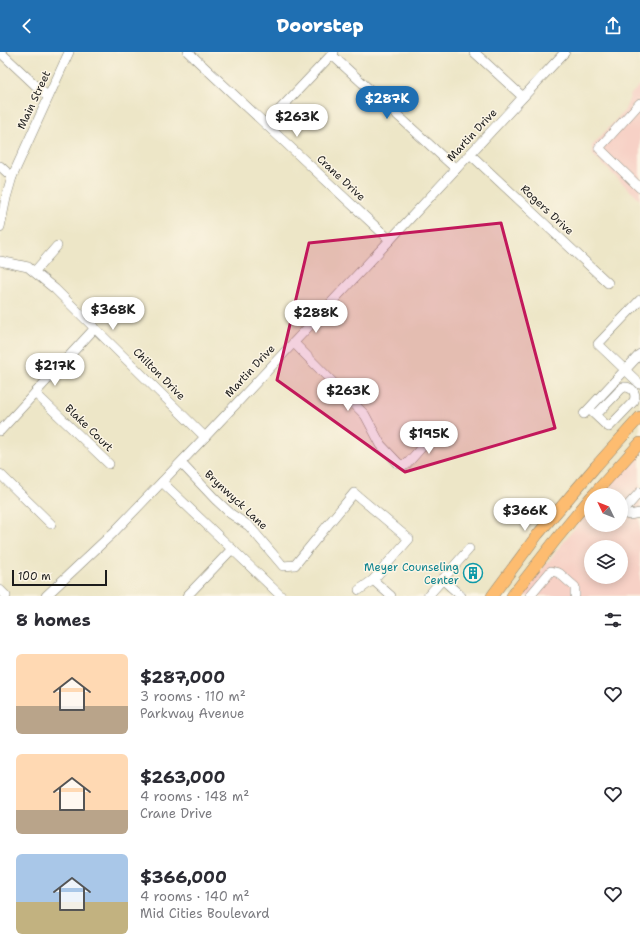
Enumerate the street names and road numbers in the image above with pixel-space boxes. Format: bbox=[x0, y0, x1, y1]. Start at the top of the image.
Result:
street label: Main Street bbox=[14, 68, 54, 132]
street label: Martin Drive bbox=[444, 105, 500, 165]
street label: Crane Drive bbox=[313, 152, 369, 204]
street label: Rogers Drive bbox=[517, 181, 577, 239]
street label: Martin Drive bbox=[222, 341, 278, 401]
street label: Chilton Drive bbox=[130, 345, 188, 403]
street label: Blake Court bbox=[62, 401, 117, 455]
street label: Brynwyck Lane bbox=[201, 467, 271, 533]

